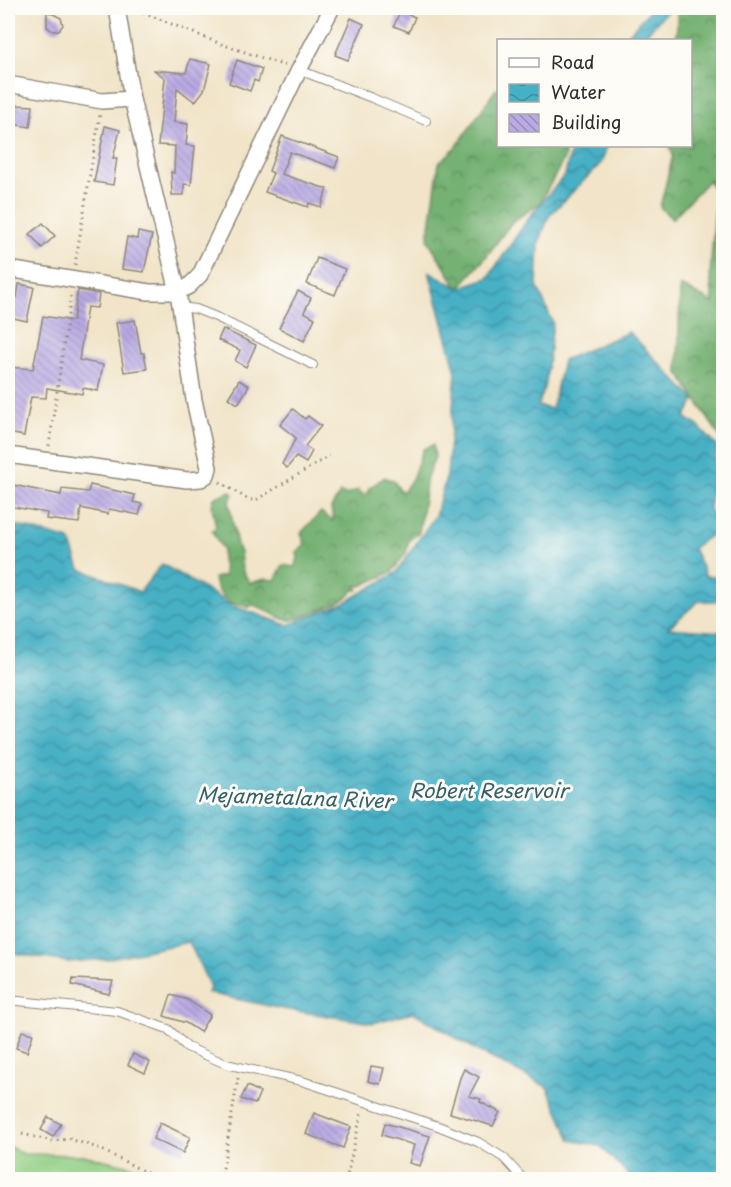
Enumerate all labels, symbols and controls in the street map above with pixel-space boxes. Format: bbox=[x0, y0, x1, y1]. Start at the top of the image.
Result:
legend bbox=[497, 39, 692, 147]
text: Road bbox=[551, 48, 595, 75]
text: Water bbox=[551, 78, 606, 105]
text: Building bbox=[551, 108, 621, 135]
water label: Robert Reservoir bbox=[410, 775, 571, 805]
water label: Mejametalana River bbox=[197, 779, 396, 815]

